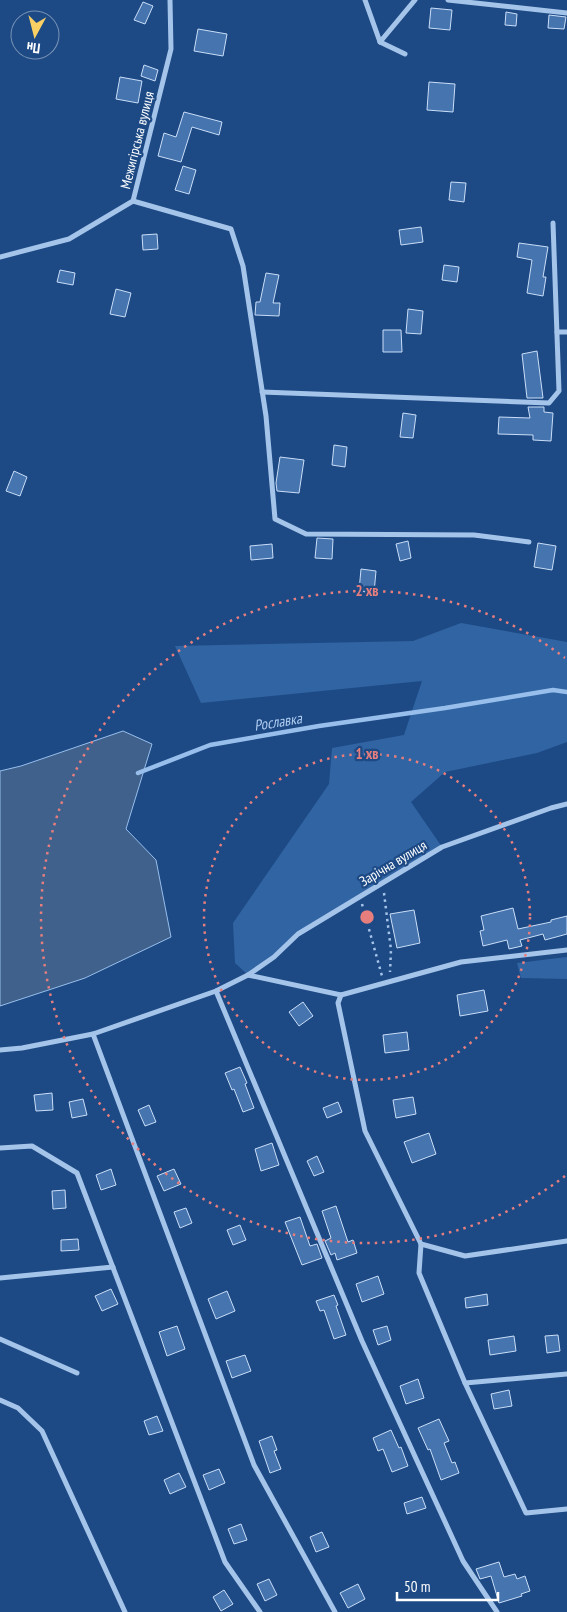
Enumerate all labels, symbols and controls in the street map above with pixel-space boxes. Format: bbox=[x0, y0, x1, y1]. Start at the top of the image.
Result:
north arrow bbox=[10, 10, 60, 60]
text: Пн bbox=[26, 38, 41, 58]
street label: Межигірська вулиця bbox=[116, 89, 158, 191]
text: 2 хв bbox=[355, 581, 379, 600]
water label: Рославка bbox=[253, 708, 304, 735]
text: 1 хв bbox=[355, 744, 379, 763]
street label: Зарічна вулиця bbox=[356, 836, 430, 890]
centre of rings bbox=[358, 908, 376, 926]
scale bar bbox=[397, 1570, 498, 1602]
text: 50 m bbox=[404, 1577, 430, 1596]

